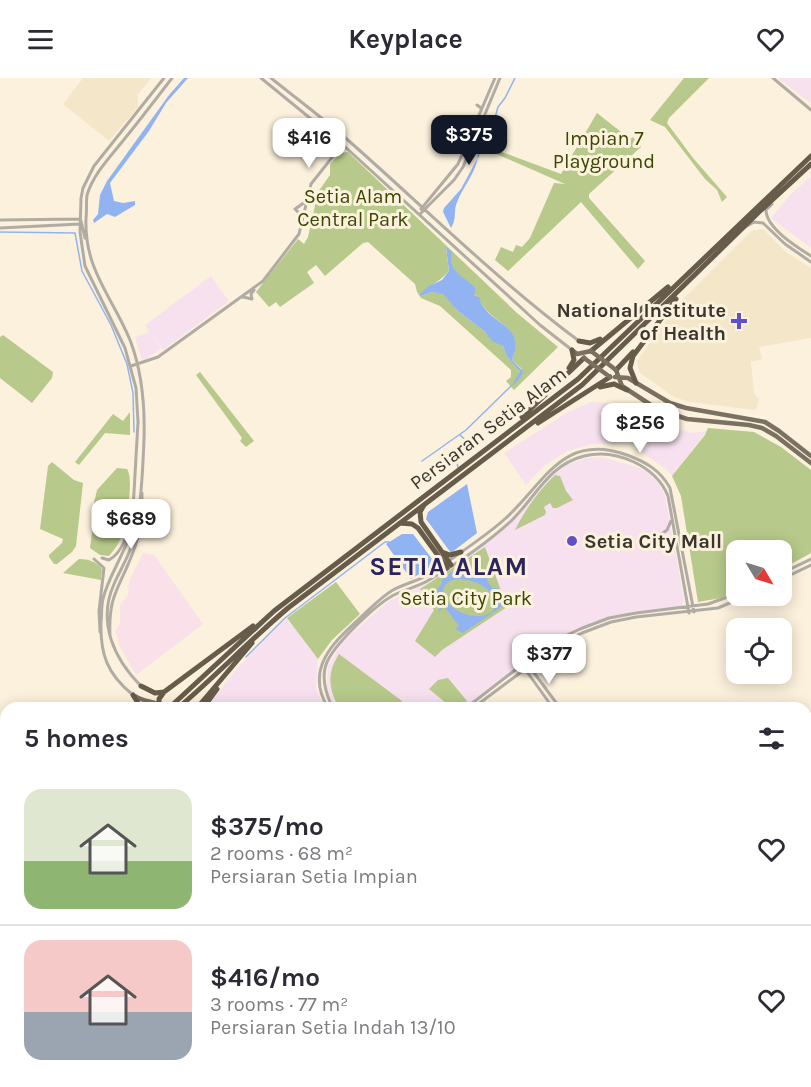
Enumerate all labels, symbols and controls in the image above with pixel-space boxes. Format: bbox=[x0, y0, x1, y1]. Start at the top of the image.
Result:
icon: menu bbox=[24, 23, 57, 56]
text: Keyplace bbox=[348, 23, 463, 55]
icon: heart bbox=[754, 23, 787, 56]
pin: $375 bbox=[433, 115, 505, 166]
pin: $416 bbox=[273, 118, 345, 169]
text: $375 bbox=[445, 123, 493, 146]
text: $416 bbox=[287, 126, 331, 149]
park label: Impian 7 Playground bbox=[553, 127, 655, 173]
park label: Setia Alam Central Park bbox=[297, 185, 409, 231]
place label: National Institute of Health bbox=[556, 299, 726, 345]
marker: National Institute of Health bbox=[730, 312, 748, 330]
street label: Persiaran Setia Alam bbox=[406, 362, 571, 495]
pin: $256 bbox=[604, 403, 676, 454]
text: $256 bbox=[615, 411, 665, 434]
pin: $689 bbox=[95, 499, 167, 550]
text: $689 bbox=[105, 507, 157, 530]
place label: Setia City Mall bbox=[584, 530, 722, 553]
marker: Setia City Mall bbox=[565, 534, 579, 548]
north arrow bbox=[726, 540, 792, 606]
map controls bbox=[726, 540, 792, 684]
district label: SETIA ALAM bbox=[369, 551, 529, 582]
park label: Setia City Park bbox=[400, 587, 532, 610]
button: locate bbox=[726, 618, 792, 684]
pin: $377 bbox=[513, 634, 585, 685]
text: $377 bbox=[526, 642, 572, 665]
icon: filters bbox=[755, 722, 788, 755]
text: 5 homes bbox=[24, 723, 129, 754]
text: $375/mo bbox=[210, 811, 324, 842]
icon: home bbox=[72, 813, 144, 885]
icon: heart bbox=[755, 833, 788, 866]
text: 2 rooms · 68 m² bbox=[210, 842, 353, 865]
text: Persiaran Setia Impian bbox=[210, 865, 418, 888]
text: $416/mo bbox=[210, 962, 320, 993]
icon: home bbox=[72, 964, 144, 1036]
icon: heart bbox=[755, 984, 788, 1017]
text: 3 rooms · 77 m² bbox=[210, 993, 348, 1016]
text: Persiaran Setia Indah 13/10 bbox=[210, 1016, 456, 1039]

